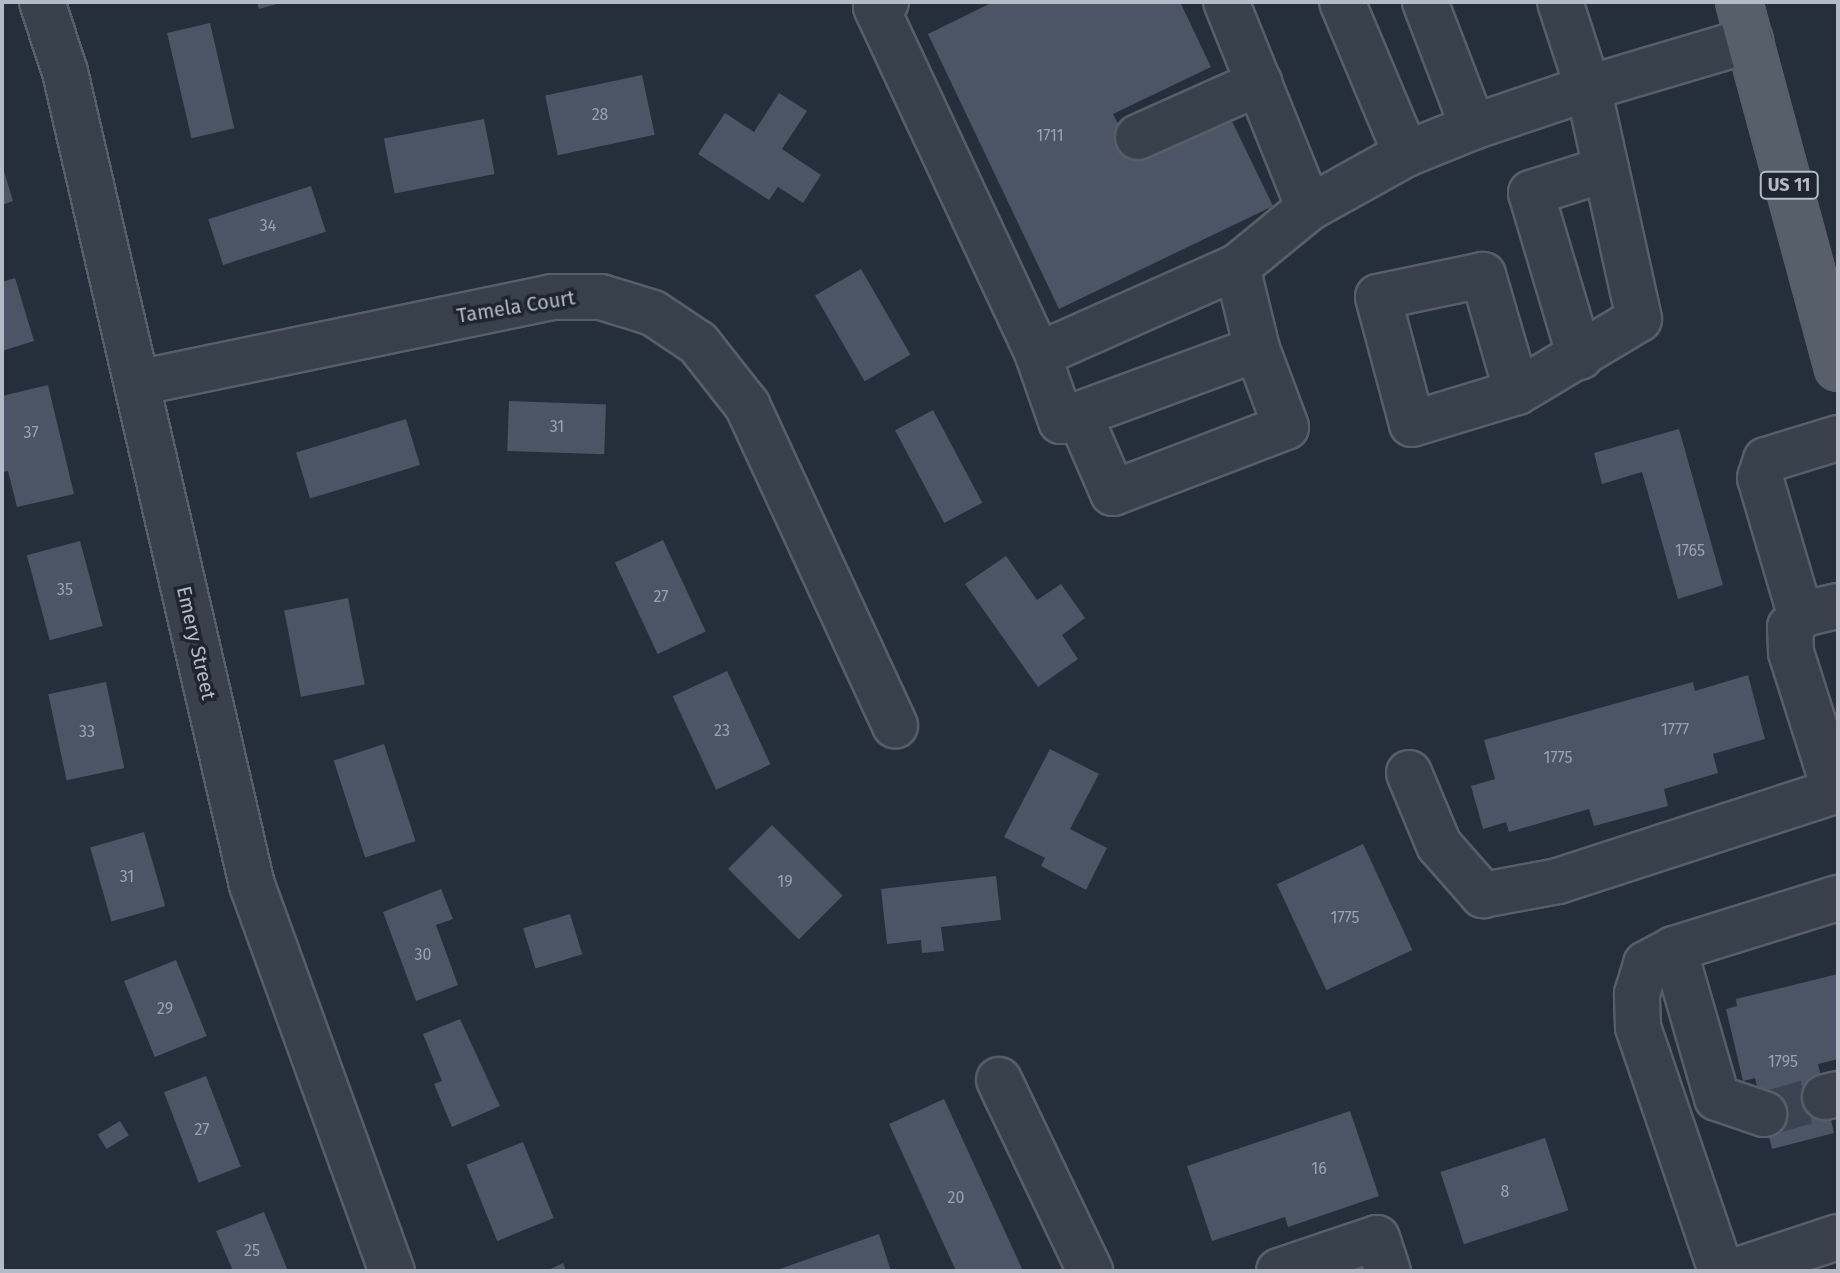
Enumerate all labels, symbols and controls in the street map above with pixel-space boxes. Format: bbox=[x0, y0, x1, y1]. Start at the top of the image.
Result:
house number: 28 bbox=[592, 105, 608, 125]
house number: 1711 bbox=[1036, 126, 1064, 146]
road number: US 11 bbox=[1759, 171, 1819, 199]
house number: 34 bbox=[260, 216, 276, 236]
street label: Tamela Court bbox=[455, 286, 577, 328]
house number: 31 bbox=[550, 417, 564, 437]
house number: 37 bbox=[23, 423, 39, 443]
house number: 1765 bbox=[1675, 541, 1705, 561]
house number: 35 bbox=[57, 580, 73, 600]
street label: Emery Street bbox=[171, 584, 221, 702]
house number: 27 bbox=[654, 587, 668, 607]
house number: 1777 bbox=[1661, 720, 1689, 740]
house number: 23 bbox=[714, 721, 730, 741]
house number: 33 bbox=[79, 722, 95, 742]
house number: 1775 bbox=[1544, 748, 1572, 768]
house number: 31 bbox=[120, 867, 134, 887]
house number: 19 bbox=[777, 872, 793, 892]
house number: 1775 bbox=[1331, 908, 1359, 928]
house number: 30 bbox=[415, 945, 431, 965]
house number: 29 bbox=[157, 999, 173, 1019]
house number: 1795 bbox=[1768, 1052, 1798, 1072]
house number: 27 bbox=[195, 1120, 209, 1140]
house number: 16 bbox=[1311, 1159, 1327, 1179]
house number: 8 bbox=[1501, 1182, 1509, 1202]
house number: 20 bbox=[948, 1188, 964, 1208]
house number: 25 bbox=[244, 1241, 260, 1261]

